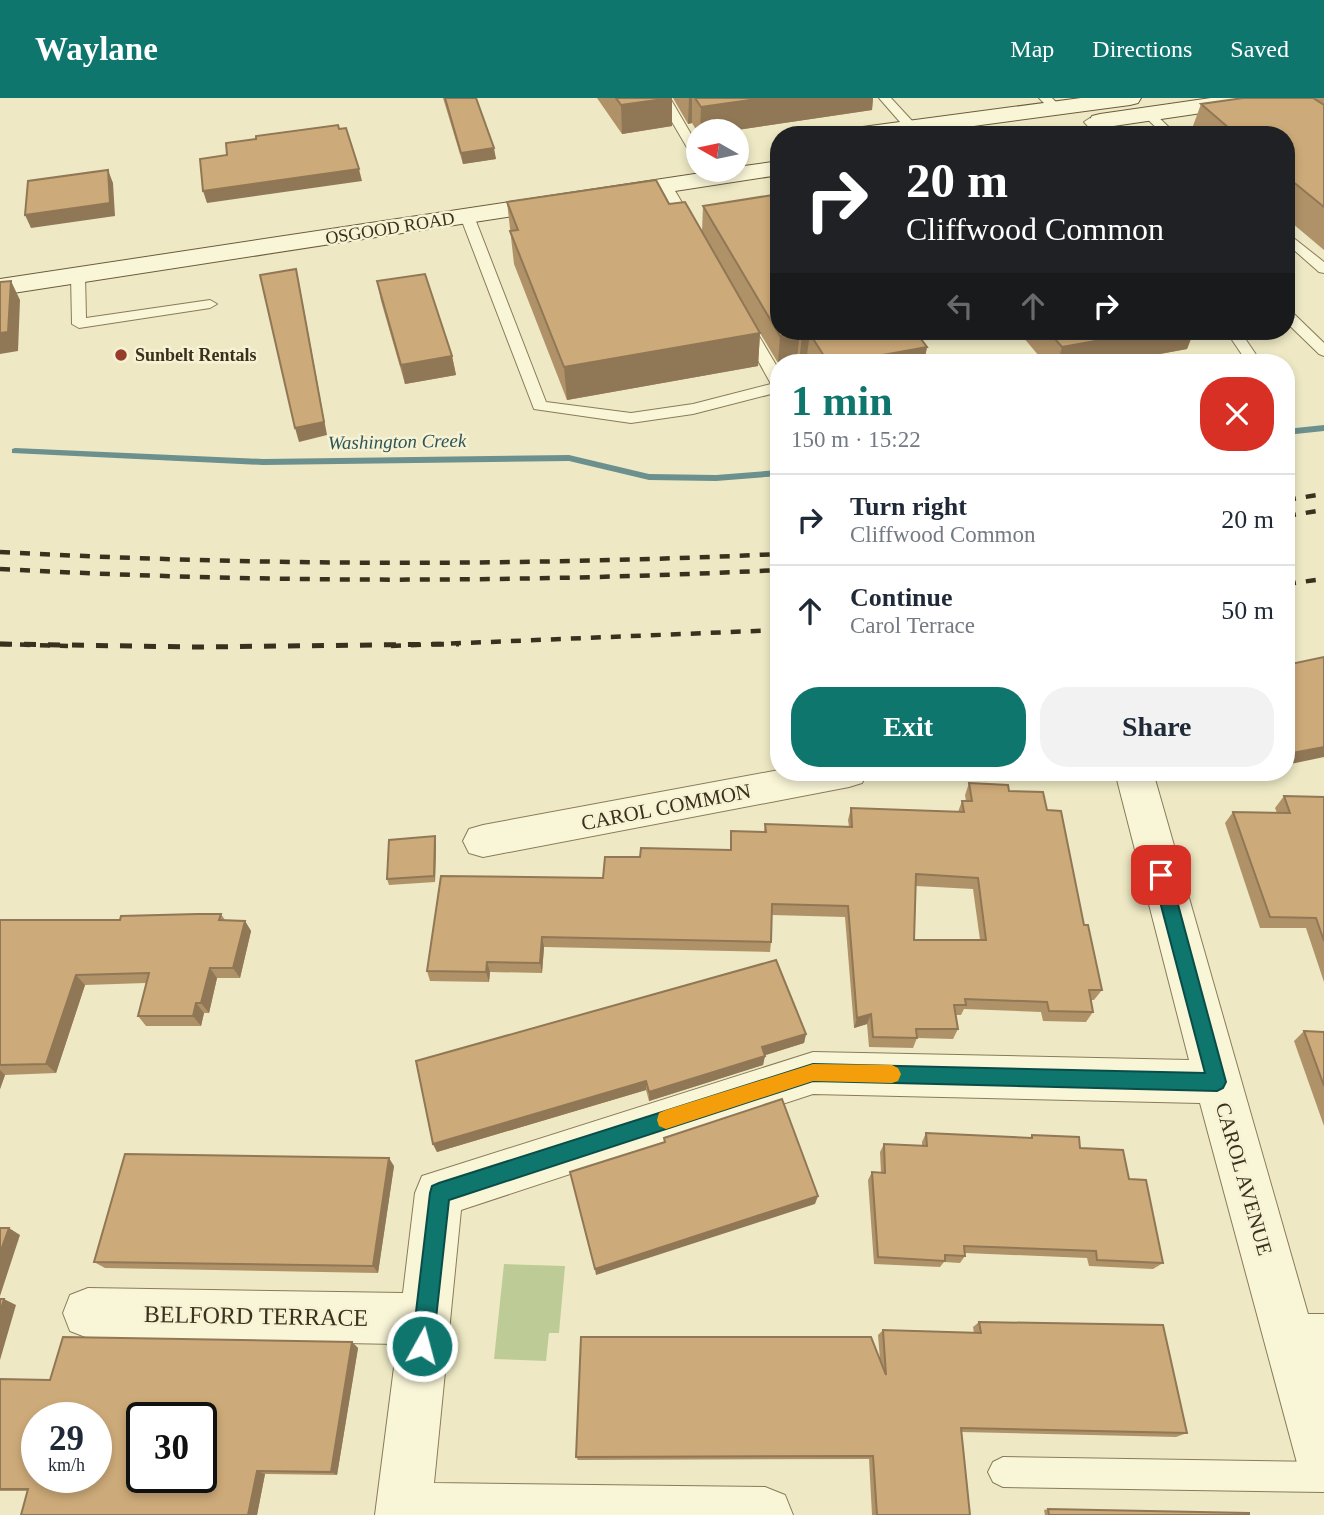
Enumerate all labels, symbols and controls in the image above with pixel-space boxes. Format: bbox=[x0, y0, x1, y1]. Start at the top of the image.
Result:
text: Waylane bbox=[35, 31, 158, 67]
text: Map bbox=[1010, 36, 1054, 62]
text: Directions bbox=[1092, 36, 1192, 62]
text: Saved bbox=[1230, 36, 1289, 62]
north arrow bbox=[686, 119, 749, 182]
map controls bbox=[686, 119, 749, 182]
text: 20 m bbox=[906, 153, 1008, 208]
icon: right bbox=[791, 154, 882, 245]
street label: OSGOOD ROAD bbox=[324, 208, 456, 248]
text: Cliffwood Common bbox=[906, 211, 1164, 247]
icon: left bbox=[941, 287, 979, 325]
icon: ahead bbox=[1014, 287, 1052, 325]
icon: right bbox=[1087, 287, 1125, 325]
place label: Sunbelt Rentals bbox=[135, 345, 257, 365]
marker: Sunbelt Rentals bbox=[113, 347, 129, 363]
button: close bbox=[1200, 377, 1274, 451]
text: 1 min bbox=[791, 378, 893, 424]
text: 150 m · 15:22 bbox=[791, 427, 921, 452]
water label: Washington Creek bbox=[328, 430, 467, 453]
text: Turn right bbox=[850, 492, 967, 521]
icon: right bbox=[791, 501, 829, 539]
text: 20 m bbox=[1221, 505, 1274, 534]
text: Cliffwood Common bbox=[850, 522, 1036, 547]
text: Continue bbox=[850, 583, 953, 612]
icon: ahead bbox=[791, 592, 829, 630]
text: 50 m bbox=[1221, 596, 1274, 625]
text: Carol Terrace bbox=[850, 613, 975, 638]
button: Exit bbox=[791, 687, 1026, 767]
button: Share bbox=[1040, 687, 1274, 767]
street label: CAROL COMMON bbox=[579, 779, 753, 835]
pin bbox=[1131, 845, 1191, 905]
icon: arrive bbox=[1142, 856, 1180, 894]
street label: CAROL AVENUE bbox=[1211, 1100, 1277, 1258]
street label: BELFORD TERRACE bbox=[144, 1301, 368, 1331]
position arrow bbox=[385, 1309, 459, 1383]
speed limit sign: 30 bbox=[126, 1402, 217, 1493]
text: 29 bbox=[49, 1419, 84, 1458]
text: km/h bbox=[48, 1455, 85, 1475]

